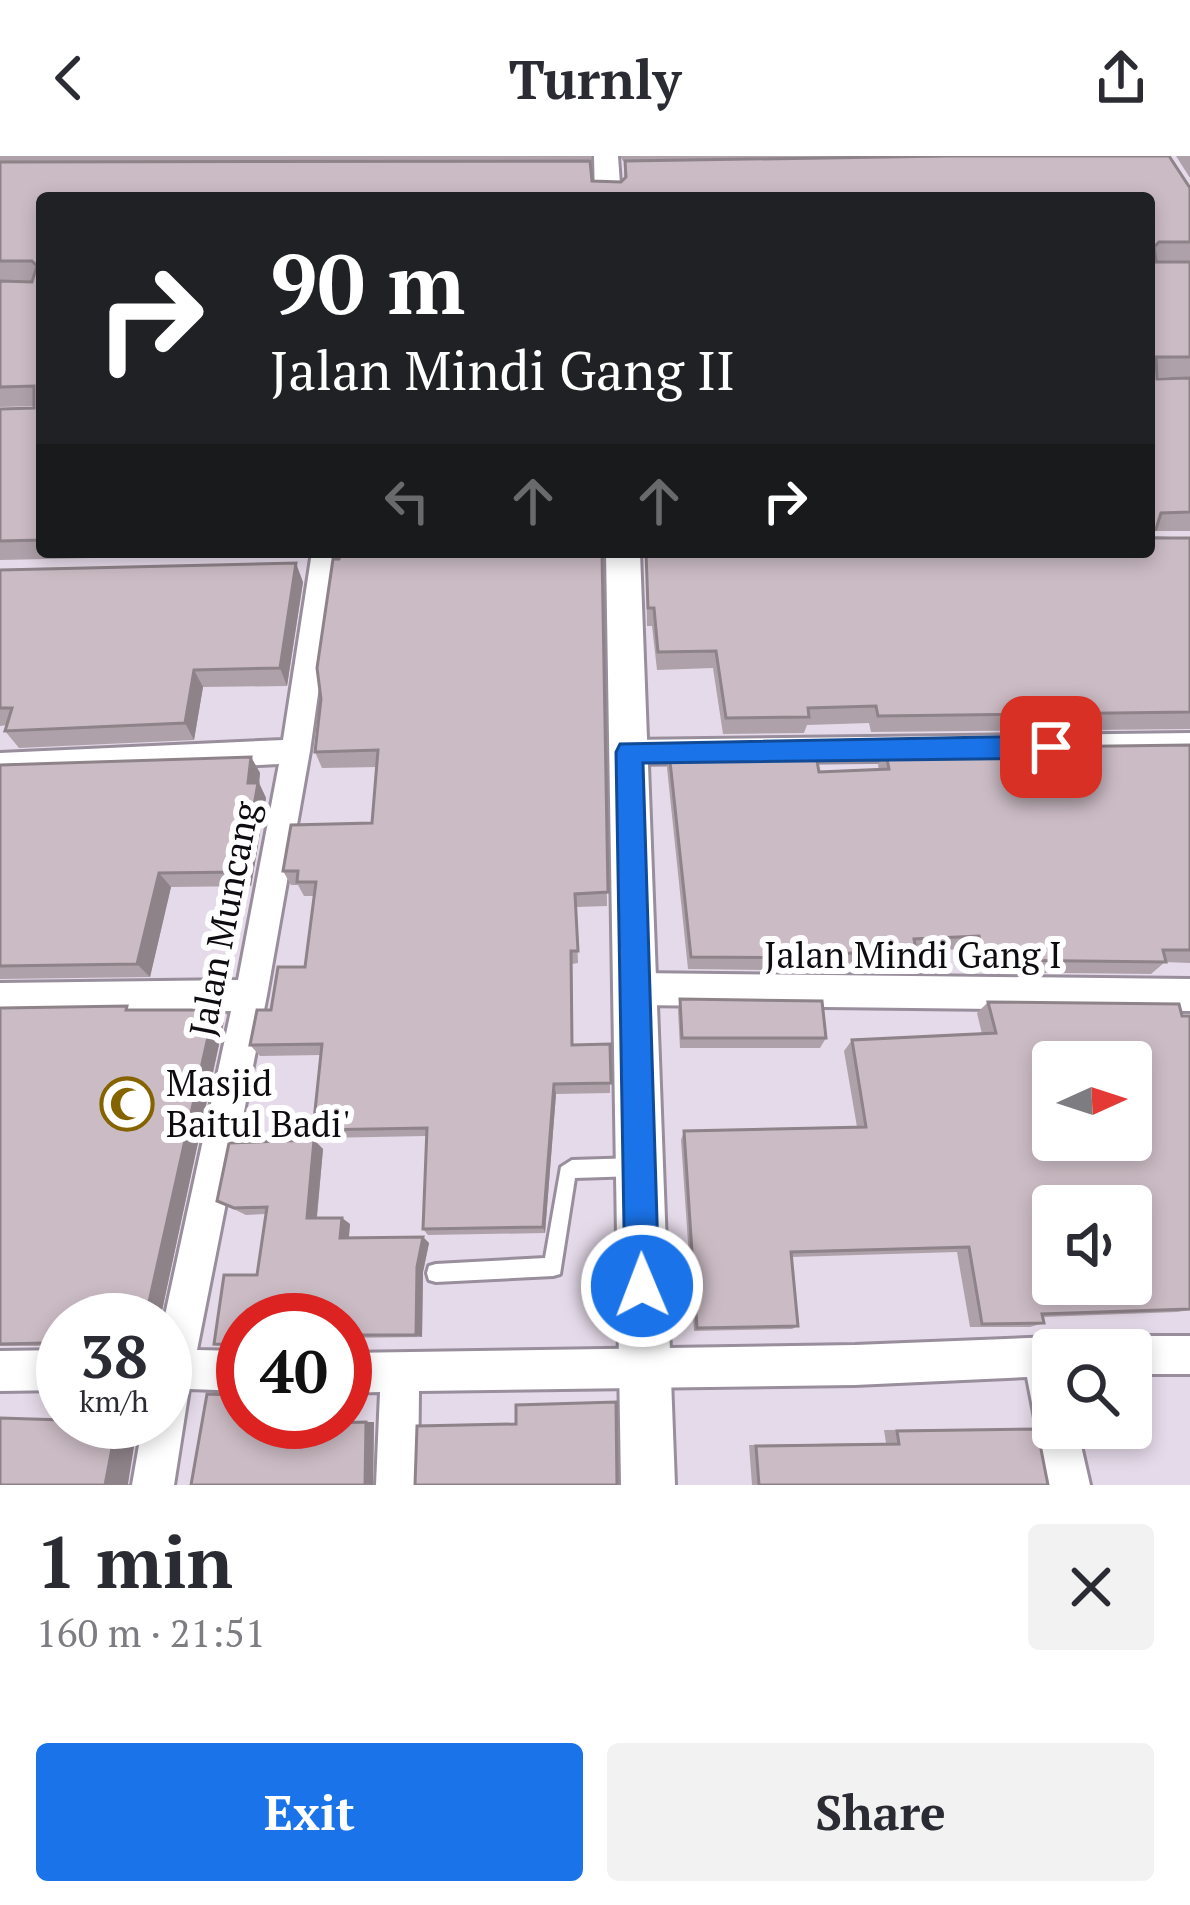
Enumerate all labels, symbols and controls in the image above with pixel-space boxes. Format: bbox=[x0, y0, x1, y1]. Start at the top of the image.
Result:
text: Turnly bbox=[509, 43, 681, 114]
icon: back bbox=[36, 45, 102, 111]
icon: share bbox=[1088, 45, 1154, 111]
text: 90 m bbox=[270, 227, 465, 338]
icon: right bbox=[72, 240, 228, 396]
text: Jalan Mindi Gang II bbox=[270, 334, 735, 405]
icon: left bbox=[374, 468, 440, 534]
icon: ahead bbox=[500, 468, 566, 534]
icon: ahead bbox=[626, 468, 692, 534]
icon: right bbox=[752, 468, 818, 534]
pin bbox=[1000, 696, 1102, 798]
icon: arrive bbox=[1018, 714, 1084, 780]
street label: Jalan Muncang bbox=[178, 796, 270, 1040]
street label: Jalan Mindi Gang I bbox=[764, 931, 1062, 978]
north arrow bbox=[1032, 1041, 1152, 1161]
map controls bbox=[1032, 1041, 1152, 1449]
place label: Masjid Baitul Badi' bbox=[166, 1059, 350, 1147]
mosque icon: Masjid Baitul Badi' bbox=[99, 1076, 155, 1132]
button: sound bbox=[1032, 1185, 1152, 1305]
position arrow bbox=[579, 1223, 705, 1349]
speed limit sign: 40 bbox=[216, 1293, 372, 1449]
text: 38 bbox=[80, 1316, 148, 1395]
button: search bbox=[1032, 1329, 1152, 1449]
text: km/h bbox=[79, 1381, 149, 1421]
text: 1 min bbox=[36, 1513, 233, 1609]
button: close bbox=[1028, 1524, 1154, 1650]
text: 160 m · 21:51 bbox=[36, 1606, 266, 1658]
button: Exit bbox=[36, 1743, 583, 1881]
button: Share bbox=[607, 1743, 1154, 1881]

